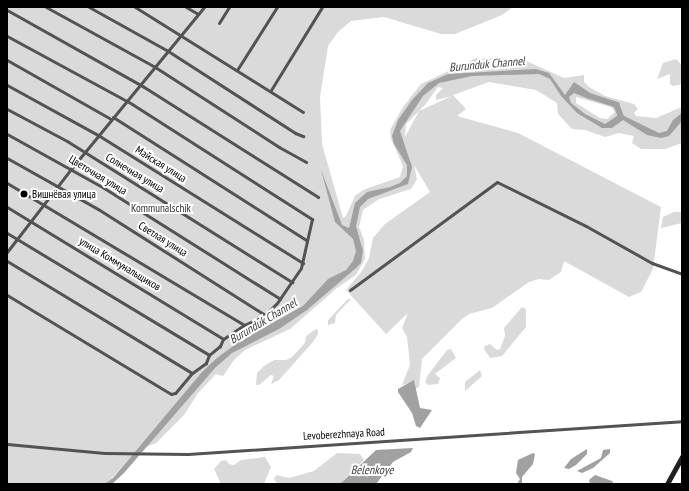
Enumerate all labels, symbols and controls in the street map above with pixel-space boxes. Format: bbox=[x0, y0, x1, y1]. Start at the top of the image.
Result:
water label: Burunduk Channel bbox=[448, 54, 526, 74]
street label: Майская улица bbox=[133, 143, 189, 185]
street label: Солнечная улица bbox=[103, 150, 167, 196]
street label: Цветочная улица bbox=[66, 152, 130, 198]
place label: Вишнёвая улица bbox=[32, 187, 96, 201]
marker: Вишнёвая улица bbox=[19, 189, 29, 199]
park label: Kommunalschik bbox=[131, 201, 191, 215]
street label: Светлая улица bbox=[136, 219, 190, 259]
street label: улица Коммунальщиков bbox=[77, 234, 163, 294]
water label: Burunduk Channel bbox=[227, 295, 299, 347]
street label: Levoberezhnaya Road bbox=[303, 425, 385, 443]
water label: Belenkoye bbox=[351, 463, 393, 477]

